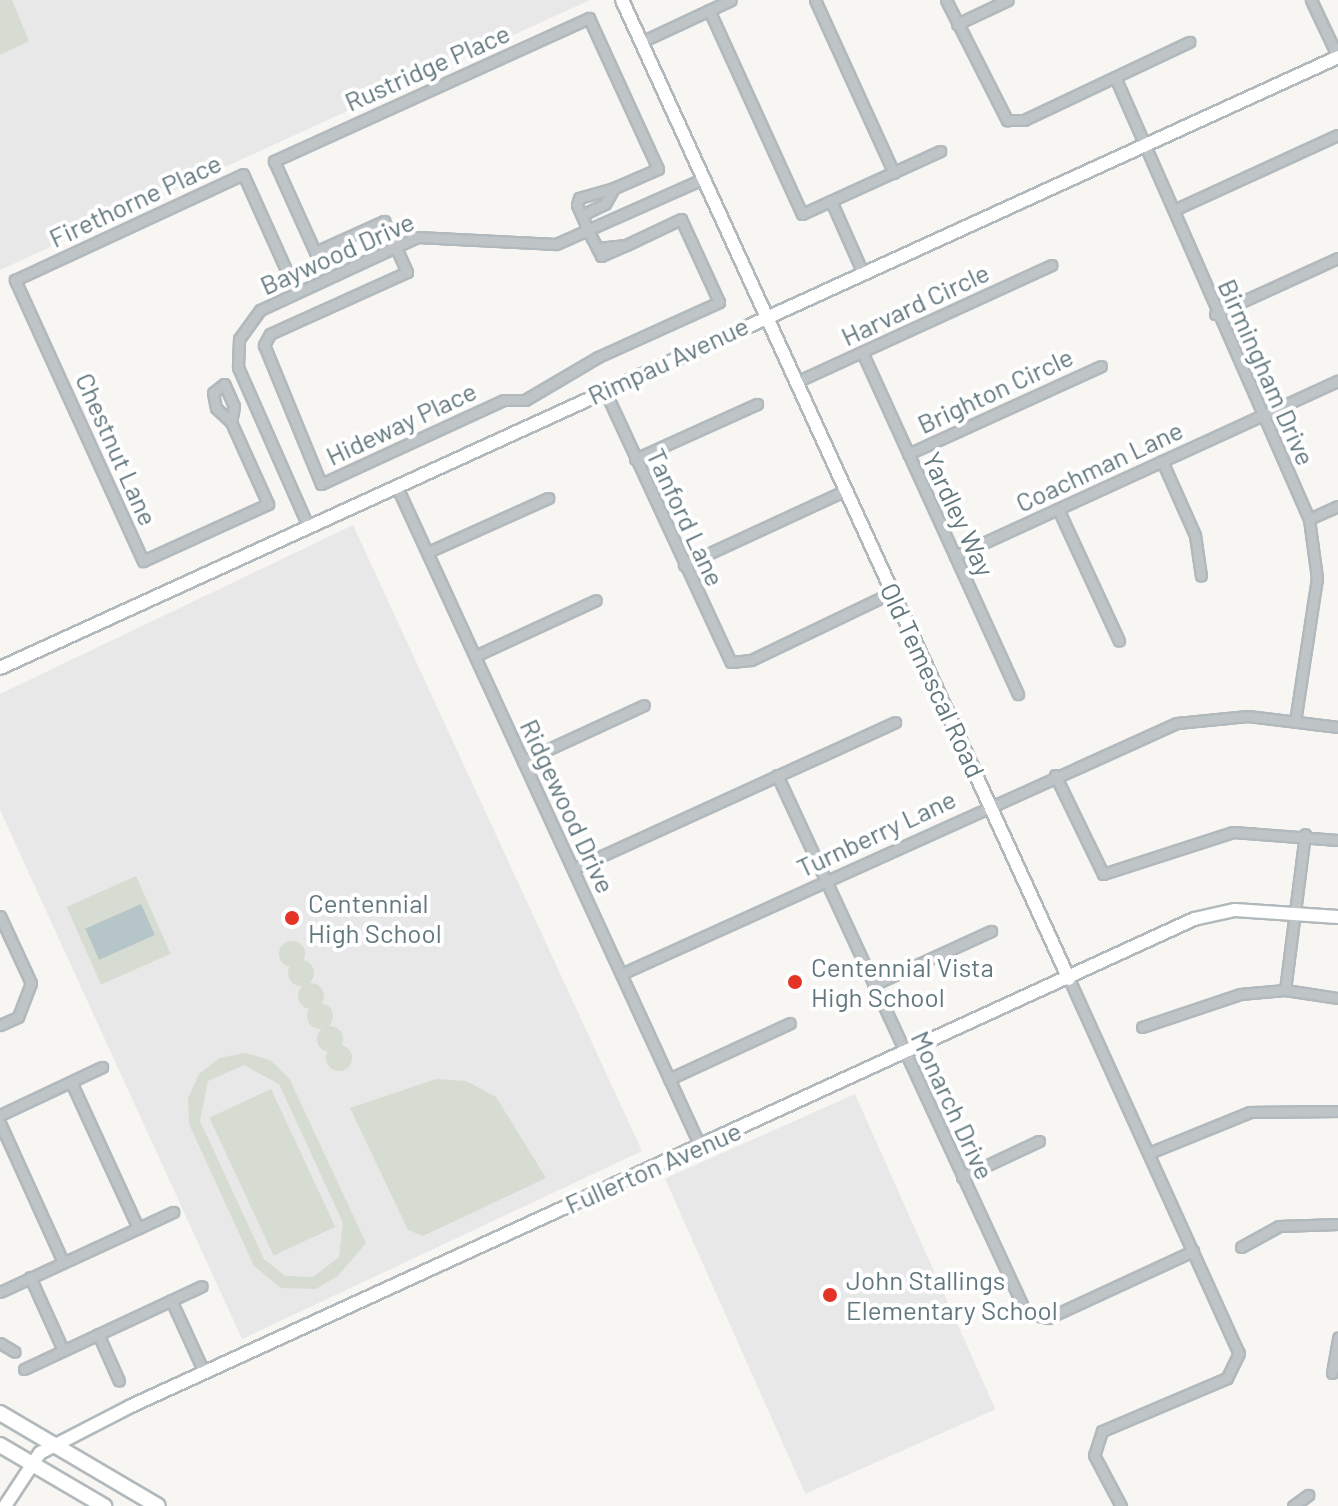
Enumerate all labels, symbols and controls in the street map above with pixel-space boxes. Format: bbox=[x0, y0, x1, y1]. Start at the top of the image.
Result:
street label: Rustridge Place bbox=[340, 17, 514, 117]
street label: Firethorne Place bbox=[44, 147, 226, 253]
street label: Baywood Drive bbox=[255, 205, 419, 301]
street label: Harvard Circle bbox=[836, 256, 994, 352]
street label: Birmingham Drive bbox=[1212, 274, 1322, 470]
street label: Rimpau Avenue bbox=[583, 309, 753, 411]
street label: Brighton Circle bbox=[912, 340, 1078, 440]
street label: Chestnut Lane bbox=[69, 368, 165, 530]
street label: Hideway Place bbox=[321, 375, 481, 471]
street label: Coachman Lane bbox=[1011, 414, 1187, 518]
street label: Tanford Lane bbox=[641, 443, 731, 591]
street label: Yardley Way bbox=[917, 447, 1001, 581]
street label: Old Temescal Road bbox=[874, 578, 992, 782]
street label: Ridgewood Drive bbox=[514, 714, 622, 898]
street label: Turnberry Lane bbox=[792, 783, 960, 883]
place label: Centennial High School bbox=[308, 887, 442, 948]
marker: Centennial High School bbox=[283, 909, 301, 927]
place label: Centennial Vista High School bbox=[811, 951, 994, 1012]
marker: Centennial Vista High School bbox=[786, 973, 804, 991]
street label: Monarch Drive bbox=[905, 1026, 1001, 1184]
street label: Fullerton Avenue bbox=[560, 1114, 746, 1220]
place label: John Stallings Elementary School bbox=[846, 1264, 1058, 1326]
marker: John Stallings Elementary School bbox=[821, 1286, 839, 1304]

